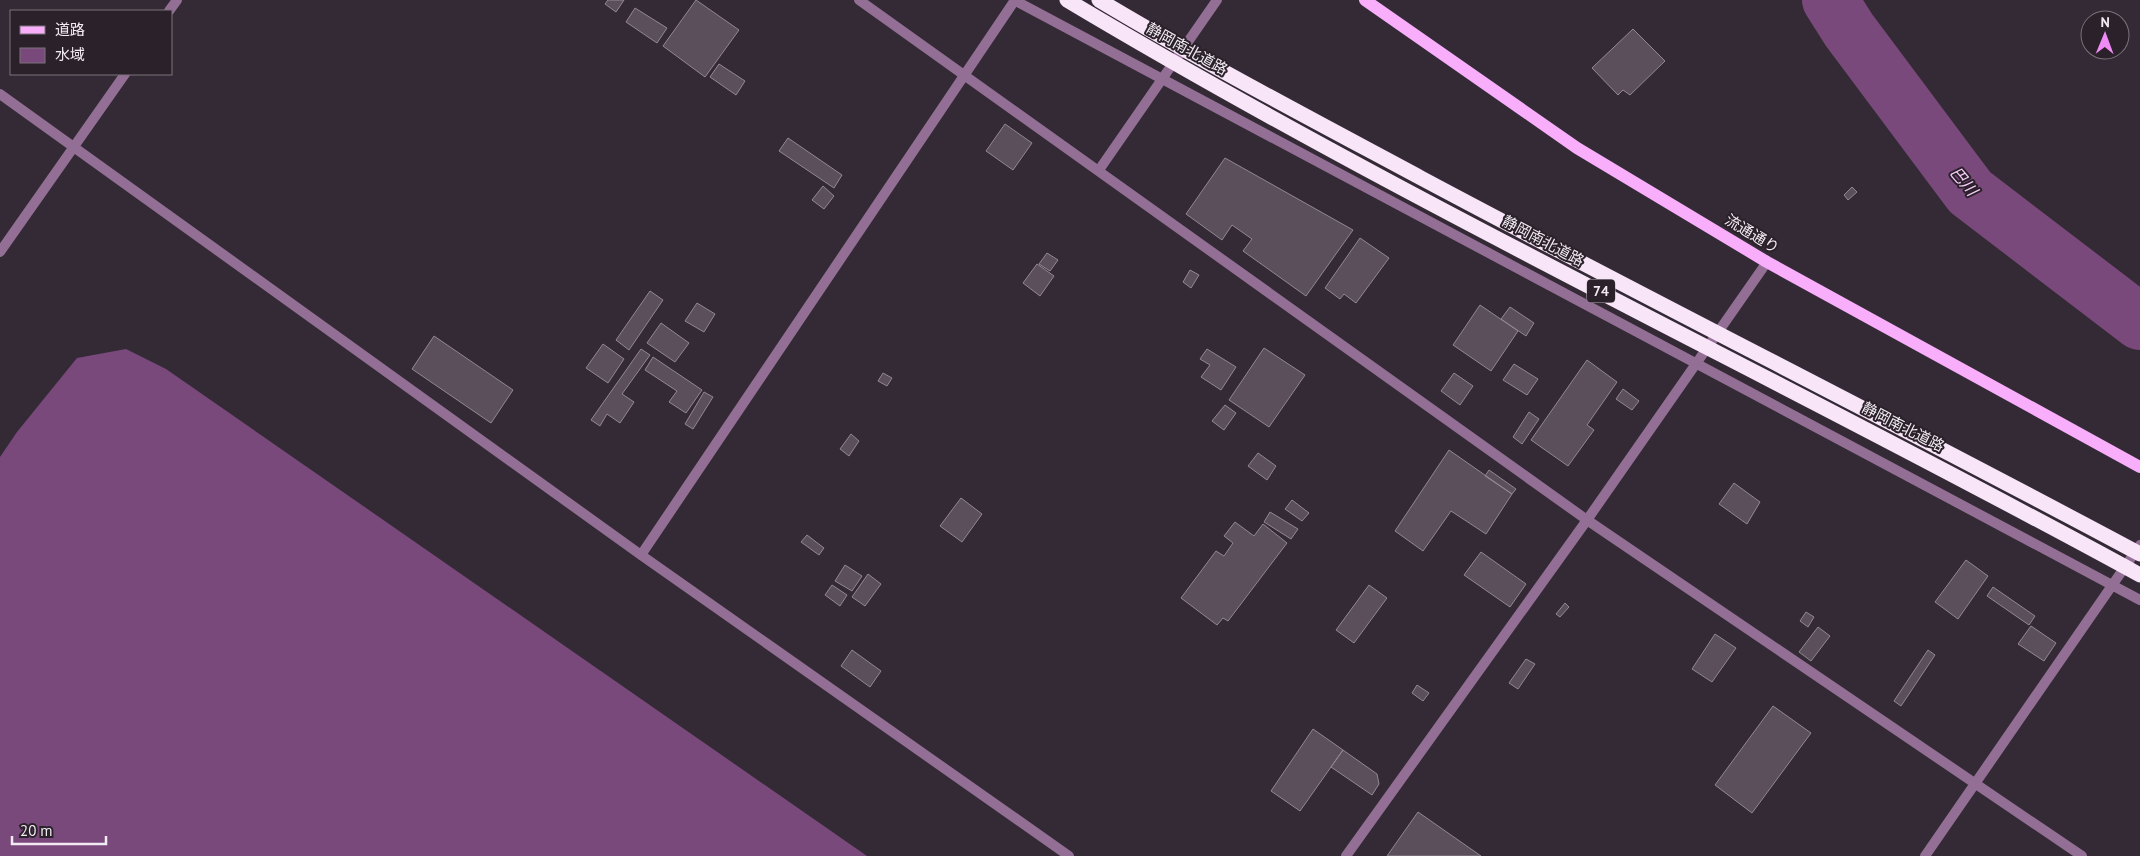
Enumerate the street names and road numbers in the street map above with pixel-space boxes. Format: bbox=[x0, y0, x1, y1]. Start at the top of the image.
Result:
street label: 静岡南北道路 bbox=[1143, 18, 1231, 79]
street label: 流通通り bbox=[1722, 210, 1783, 257]
street label: 静岡南北道路 bbox=[1499, 211, 1587, 270]
road number: 74 bbox=[1587, 280, 1615, 302]
street label: 静岡南北道路 bbox=[1859, 398, 1948, 455]

